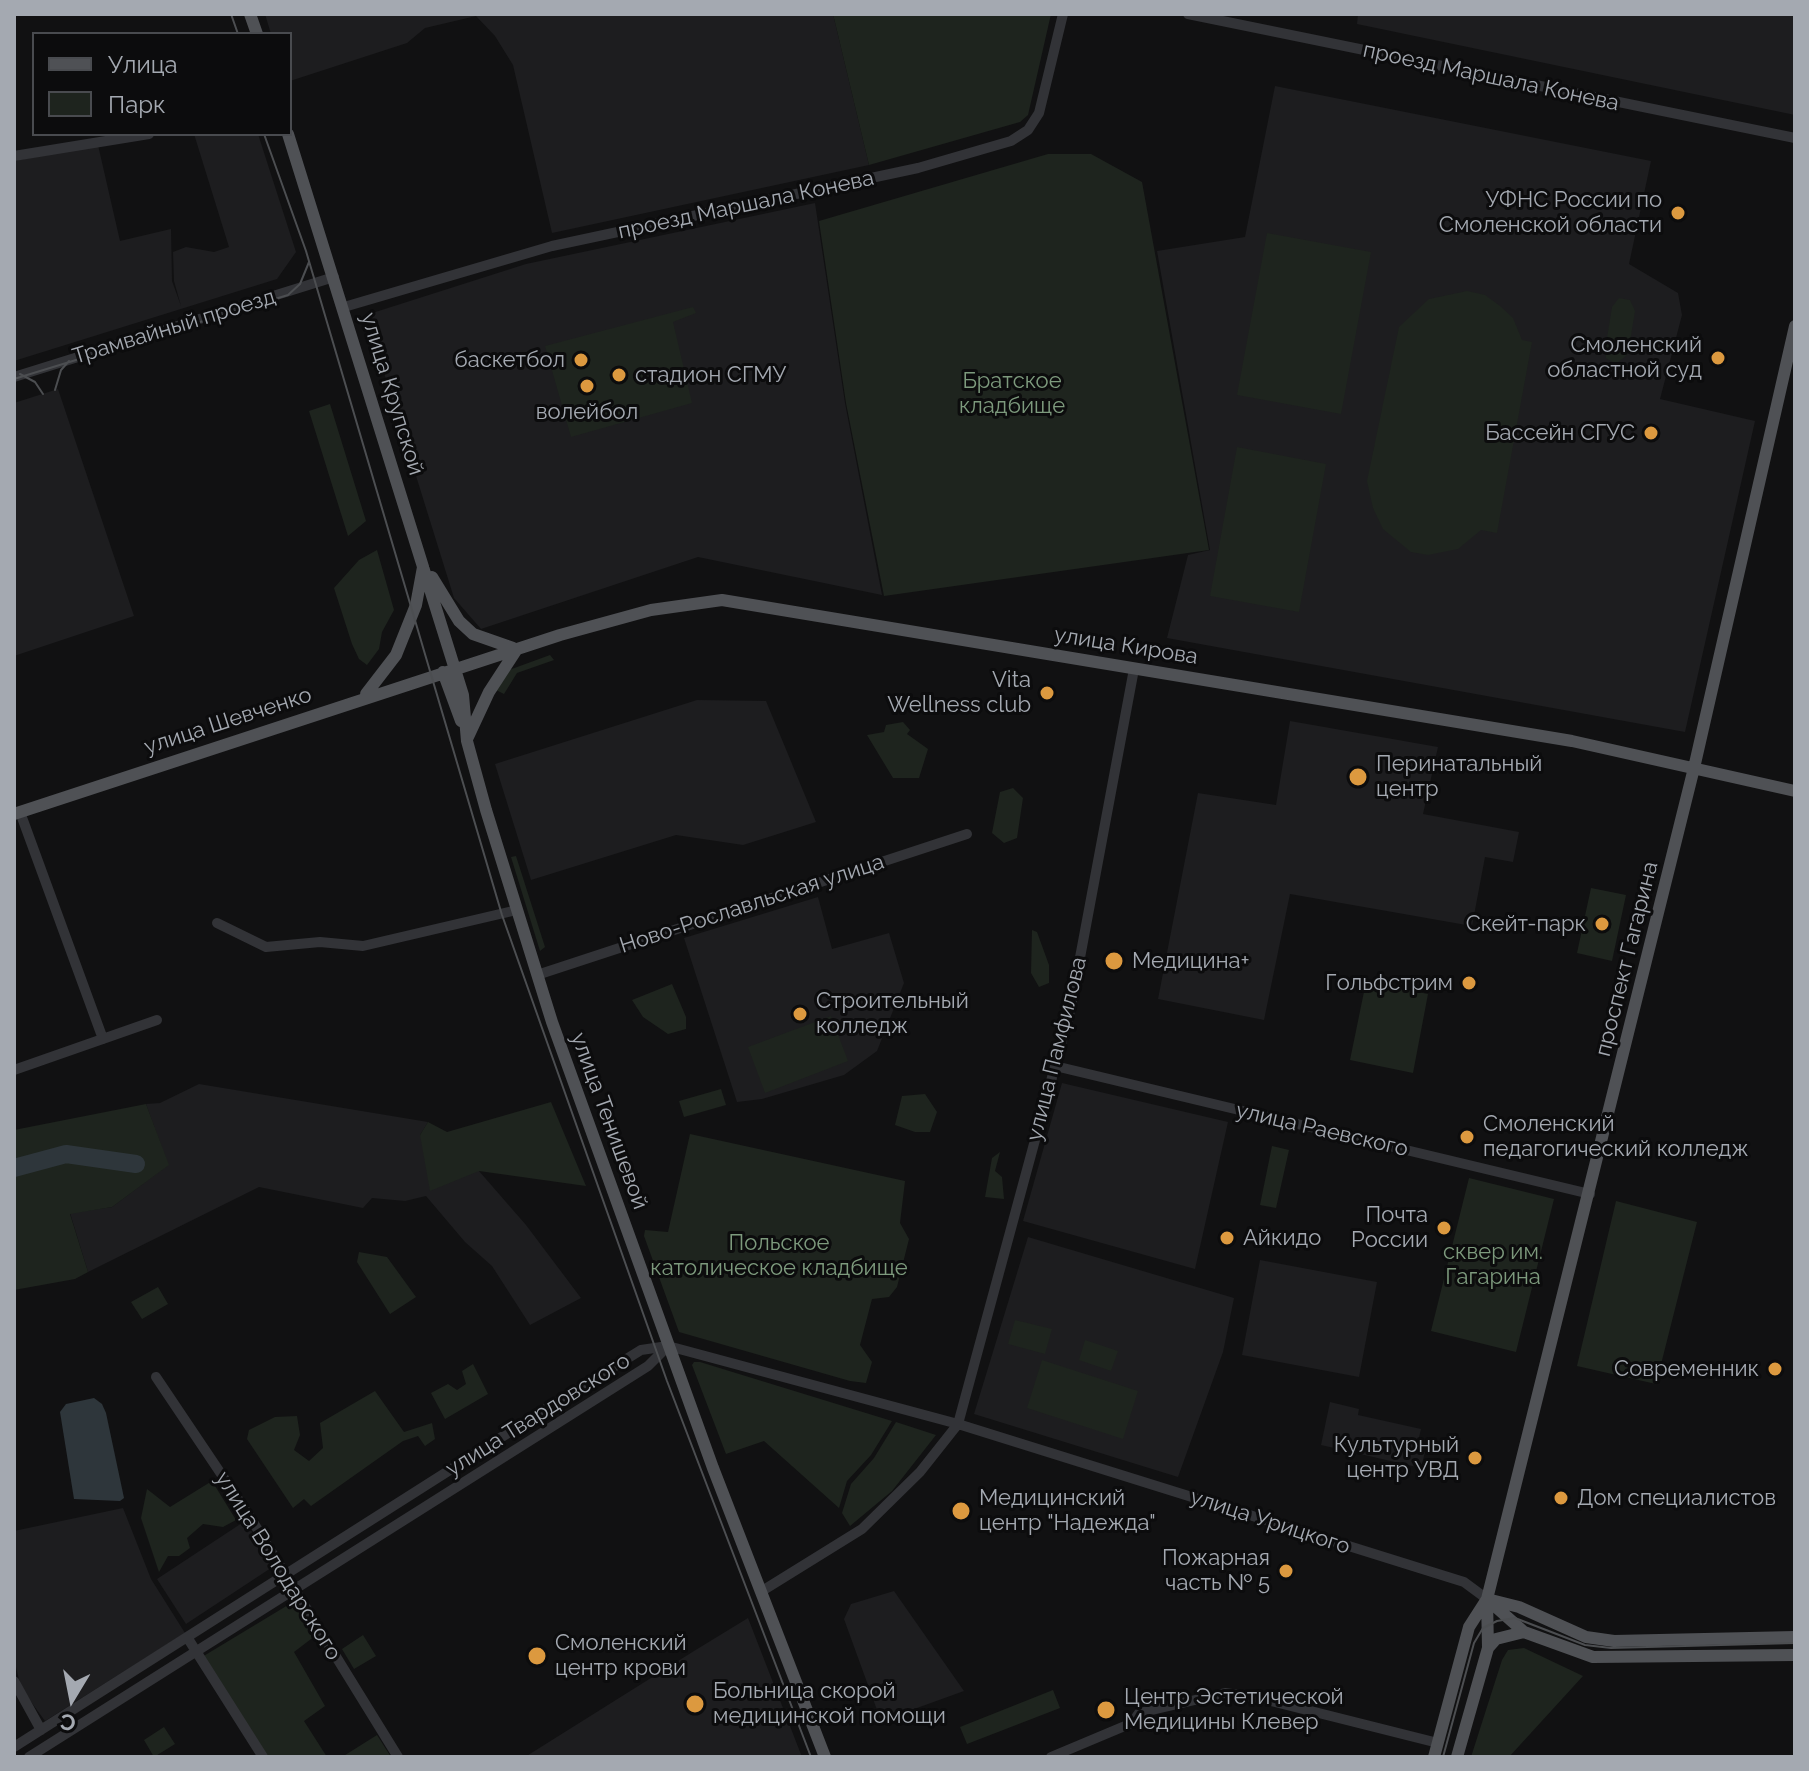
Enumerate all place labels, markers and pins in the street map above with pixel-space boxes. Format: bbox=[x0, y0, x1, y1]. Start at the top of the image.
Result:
place label: УФНС России по Смоленской области bbox=[1439, 187, 1662, 238]
marker: УФНС России по Смоленской области bbox=[1669, 204, 1687, 222]
place label: Смоленский областной суд bbox=[1547, 332, 1702, 384]
place label: баскетбол bbox=[454, 347, 565, 373]
marker: Смоленский областной суд bbox=[1709, 349, 1727, 367]
marker: баскетбол bbox=[572, 351, 590, 369]
place label: стадион СГМУ bbox=[635, 362, 786, 388]
marker: стадион СГМУ bbox=[610, 366, 628, 384]
marker: волейбол bbox=[578, 377, 596, 395]
place label: волейбол bbox=[536, 399, 638, 425]
place label: Бассейн СГУС bbox=[1485, 420, 1635, 446]
marker: Бассейн СГУС bbox=[1642, 424, 1660, 442]
place label: Vita Wellness club bbox=[887, 667, 1031, 718]
marker: Vita Wellness club bbox=[1038, 684, 1056, 702]
place label: Перинатальный центр bbox=[1376, 751, 1542, 802]
marker: Перинатальный центр bbox=[1347, 766, 1369, 788]
place label: Скейт-парк bbox=[1466, 911, 1586, 937]
marker: Скейт-парк bbox=[1593, 915, 1611, 933]
place label: Медицина+ bbox=[1132, 948, 1250, 974]
marker: Медицина+ bbox=[1103, 950, 1125, 972]
place label: Гольфстрим bbox=[1325, 970, 1453, 996]
marker: Гольфстрим bbox=[1460, 974, 1478, 992]
place label: Строительный колледж bbox=[816, 988, 969, 1040]
marker: Строительный колледж bbox=[791, 1005, 809, 1023]
place label: Смоленский педагогический колледж bbox=[1483, 1111, 1749, 1162]
marker: Смоленский педагогический колледж bbox=[1458, 1128, 1476, 1146]
place label: Почта России bbox=[1351, 1202, 1428, 1254]
marker: Почта России bbox=[1435, 1219, 1453, 1237]
place label: Айкидо bbox=[1243, 1225, 1321, 1251]
marker: Айкидо bbox=[1218, 1229, 1236, 1247]
place label: Современник bbox=[1614, 1356, 1759, 1382]
marker: Современник bbox=[1766, 1360, 1784, 1378]
place label: Культурный центр УВД bbox=[1334, 1432, 1459, 1484]
marker: Культурный центр УВД bbox=[1466, 1449, 1484, 1467]
place label: Медицинский центр "Надежда" bbox=[979, 1485, 1156, 1536]
place label: Дом специалистов bbox=[1577, 1485, 1776, 1511]
marker: Дом специалистов bbox=[1552, 1489, 1570, 1507]
marker: Медицинский центр "Надежда" bbox=[950, 1500, 972, 1522]
place label: Пожарная часть № 5 bbox=[1162, 1545, 1270, 1596]
marker: Пожарная часть № 5 bbox=[1277, 1562, 1295, 1580]
place label: Смоленский центр крови bbox=[555, 1630, 687, 1682]
marker: Смоленский центр крови bbox=[526, 1645, 548, 1667]
place label: Больница скорой медицинской помощи bbox=[713, 1678, 946, 1730]
place label: Центр Эстетической Медицины Клевер bbox=[1124, 1684, 1344, 1736]
marker: Больница скорой медицинской помощи bbox=[684, 1693, 706, 1715]
marker: Центр Эстетической Медицины Клевер bbox=[1095, 1699, 1117, 1721]

